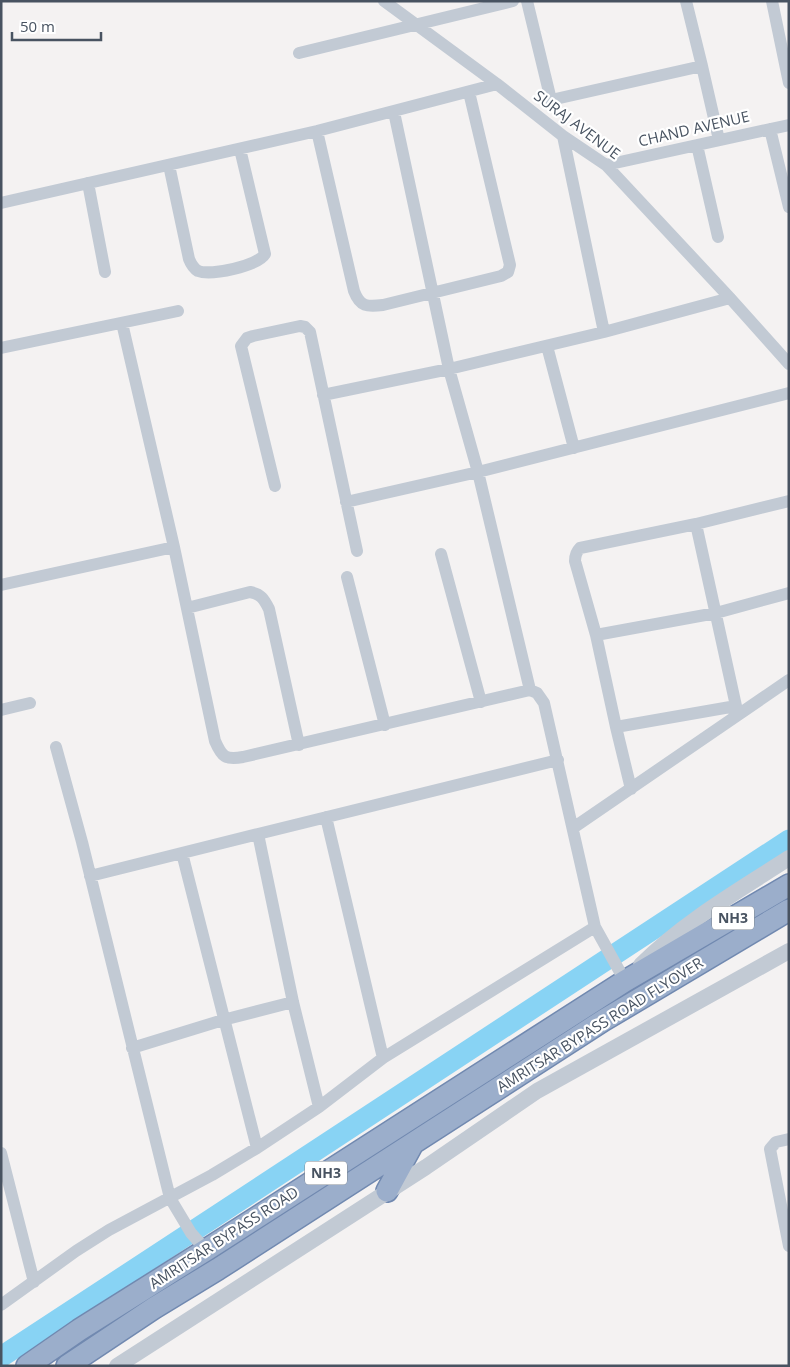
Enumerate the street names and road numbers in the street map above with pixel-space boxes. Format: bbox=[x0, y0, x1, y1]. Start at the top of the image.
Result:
street label: SURAJ AVENUE bbox=[530, 85, 625, 163]
street label: CHAND AVENUE bbox=[636, 106, 751, 151]
road number: NH3 bbox=[712, 906, 754, 930]
street label: AMRITSAR BYPASS ROAD FLYOVER bbox=[492, 952, 707, 1096]
road number: NH3 bbox=[305, 1162, 347, 1184]
street label: AMRITSAR BYPASS ROAD bbox=[145, 1181, 302, 1293]

